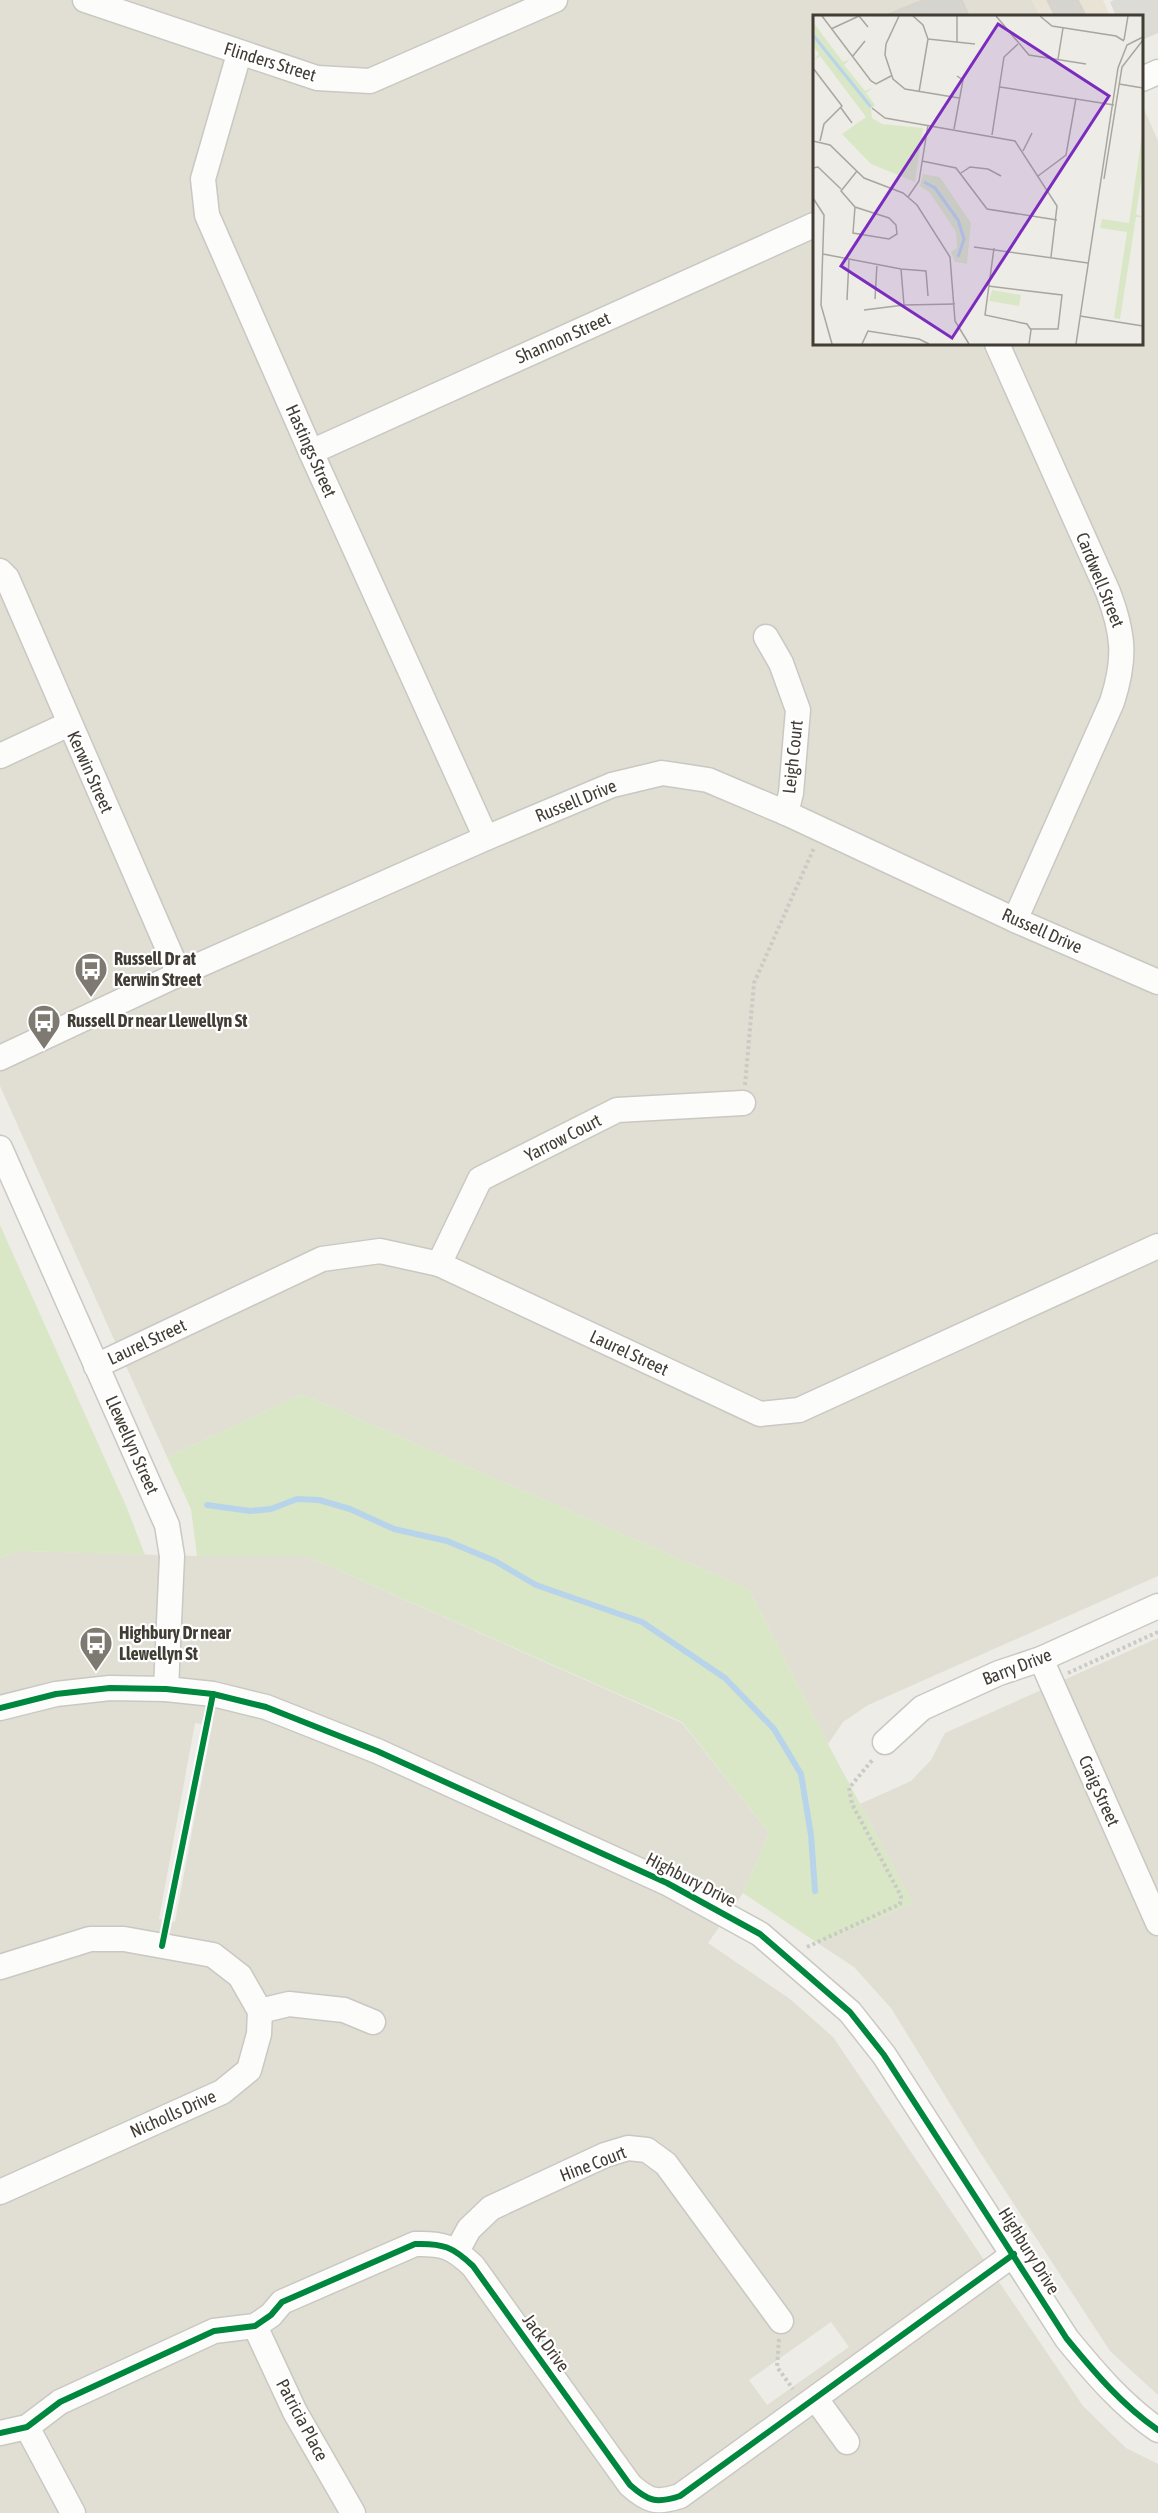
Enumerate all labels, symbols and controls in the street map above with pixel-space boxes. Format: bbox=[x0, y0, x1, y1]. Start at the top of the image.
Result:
inset map bbox=[813, 15, 1143, 345]
street label: Flinders Street bbox=[222, 38, 319, 85]
street label: Shannon Street bbox=[512, 307, 613, 368]
street label: Hastings Street bbox=[282, 401, 341, 500]
street label: Cardwell Street bbox=[1072, 529, 1129, 630]
street label: Leigh Court bbox=[778, 719, 807, 795]
street label: Kerwin Street bbox=[63, 728, 118, 816]
street label: Russell Drive bbox=[532, 775, 619, 826]
street label: Russell Drive bbox=[999, 904, 1086, 958]
place label: Russell Dr at Kerwin Street bbox=[114, 948, 202, 990]
bus stop icon: Russell Dr at Kerwin Street bbox=[73, 951, 109, 998]
bus stop icon: Russell Dr near Llewellyn St bbox=[26, 1003, 62, 1050]
place label: Russell Dr near Llewellyn St bbox=[67, 1010, 248, 1031]
street label: Yarrow Court bbox=[521, 1109, 605, 1166]
street label: Laurel Street bbox=[104, 1314, 189, 1369]
street label: Laurel Street bbox=[587, 1325, 672, 1380]
street label: Llewellyn Street bbox=[101, 1392, 164, 1497]
place label: Highbury Dr near Llewellyn St bbox=[119, 1622, 232, 1664]
bus stop icon: Highbury Dr near Llewellyn St bbox=[78, 1625, 114, 1672]
street label: Barry Drive bbox=[979, 1644, 1054, 1689]
street label: Craig Street bbox=[1075, 1752, 1124, 1829]
street label: Highbury Drive bbox=[643, 1848, 740, 1911]
street label: Nicholls Drive bbox=[127, 2085, 219, 2142]
street label: Hine Court bbox=[557, 2141, 629, 2186]
street label: Highbury Drive bbox=[994, 2203, 1064, 2298]
street label: Jack Drive bbox=[518, 2310, 574, 2376]
street label: Patricia Place bbox=[272, 2375, 333, 2464]

